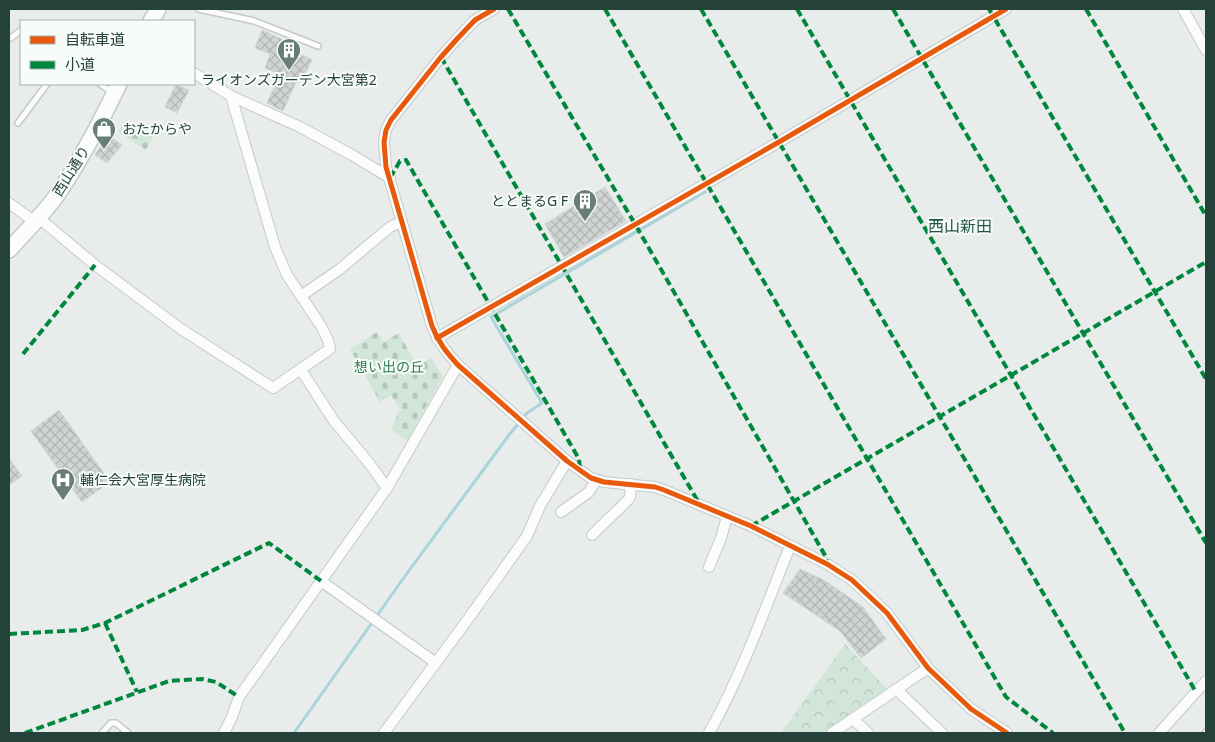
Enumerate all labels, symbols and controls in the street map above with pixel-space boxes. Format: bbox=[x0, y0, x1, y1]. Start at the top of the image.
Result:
legend bbox=[20, 20, 195, 85]
text: 自転車道 bbox=[65, 29, 125, 49]
building icon: ライオンズガーデン大宮第2 bbox=[276, 37, 302, 71]
text: 小道 bbox=[65, 54, 95, 74]
place label: ライオンズガーデン大宮第2 bbox=[201, 70, 377, 89]
shop icon: おたからや bbox=[91, 116, 117, 150]
place label: おたからや bbox=[122, 119, 192, 138]
street label: 西山通り bbox=[48, 142, 93, 200]
building icon: ととまるG F bbox=[572, 188, 598, 222]
place label: ととまるG F bbox=[491, 191, 568, 210]
district label: 西山新田 bbox=[928, 215, 992, 237]
park label: 想い出の丘 bbox=[354, 357, 424, 376]
hospital icon: 輔仁会大宮厚生病院 bbox=[50, 467, 76, 501]
place label: 輔仁会大宮厚生病院 bbox=[80, 470, 206, 489]

